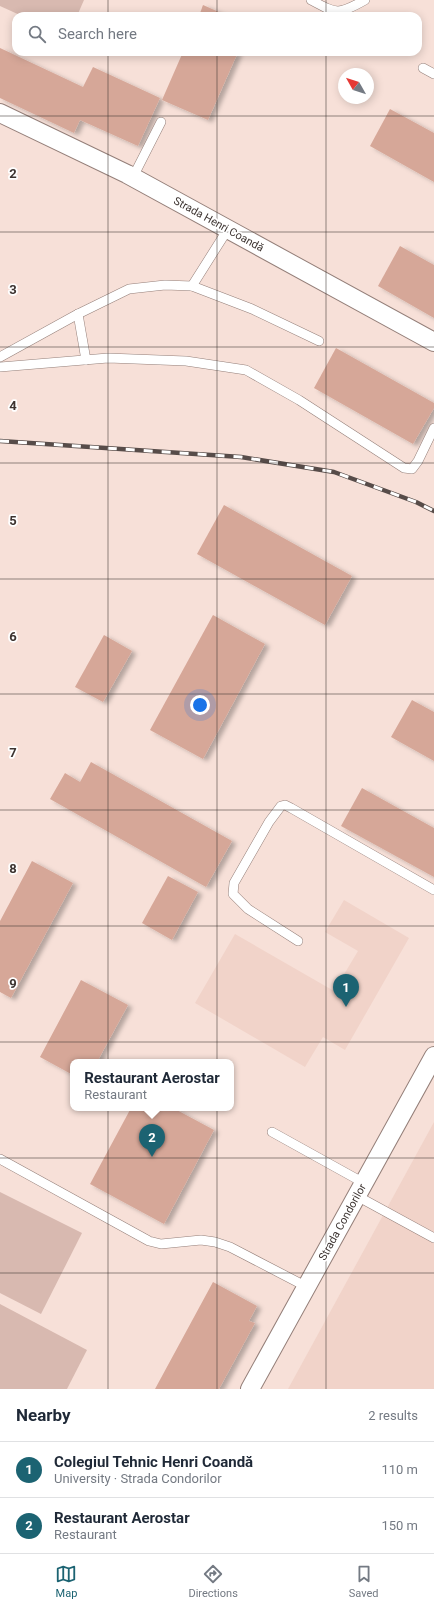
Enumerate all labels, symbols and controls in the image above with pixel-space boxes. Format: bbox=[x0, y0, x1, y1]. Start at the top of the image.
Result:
search box bbox=[12, 12, 422, 56]
icon: search bbox=[26, 23, 48, 45]
text: Search here bbox=[58, 25, 137, 43]
north arrow bbox=[338, 68, 374, 104]
text: 2 bbox=[9, 166, 17, 181]
street label: Strada Henri Coandă bbox=[171, 194, 266, 255]
text: 3 bbox=[9, 282, 17, 297]
text: 4 bbox=[9, 398, 17, 413]
text: 5 bbox=[9, 513, 17, 528]
text: 6 bbox=[9, 629, 17, 644]
your location bbox=[190, 695, 210, 715]
text: 7 bbox=[9, 745, 17, 760]
text: 8 bbox=[9, 861, 17, 876]
pin: 1 bbox=[333, 974, 359, 1007]
text: 9 bbox=[9, 976, 17, 991]
popup bbox=[70, 1059, 234, 1111]
text: Restaurant Aerostar bbox=[84, 1069, 220, 1087]
text: Restaurant bbox=[84, 1087, 147, 1102]
pin: 2 bbox=[139, 1124, 165, 1157]
street label: Strada Condorilor bbox=[316, 1181, 369, 1263]
text: Nearby bbox=[16, 1405, 71, 1425]
text: 2 results bbox=[368, 1408, 418, 1423]
text: Colegiul Tehnic Henri Coandă bbox=[54, 1453, 253, 1471]
text: 1 bbox=[25, 1462, 33, 1477]
text: 110 m bbox=[381, 1462, 418, 1477]
text: University · Strada Condorilor bbox=[54, 1471, 222, 1486]
text: Restaurant Aerostar bbox=[54, 1509, 190, 1527]
text: 2 bbox=[25, 1518, 33, 1533]
text: 150 m bbox=[381, 1518, 418, 1533]
text: Restaurant bbox=[54, 1527, 117, 1542]
tab: Map bbox=[55, 1563, 77, 1600]
tab: Directions bbox=[188, 1563, 238, 1600]
tab: Saved bbox=[349, 1563, 379, 1600]

